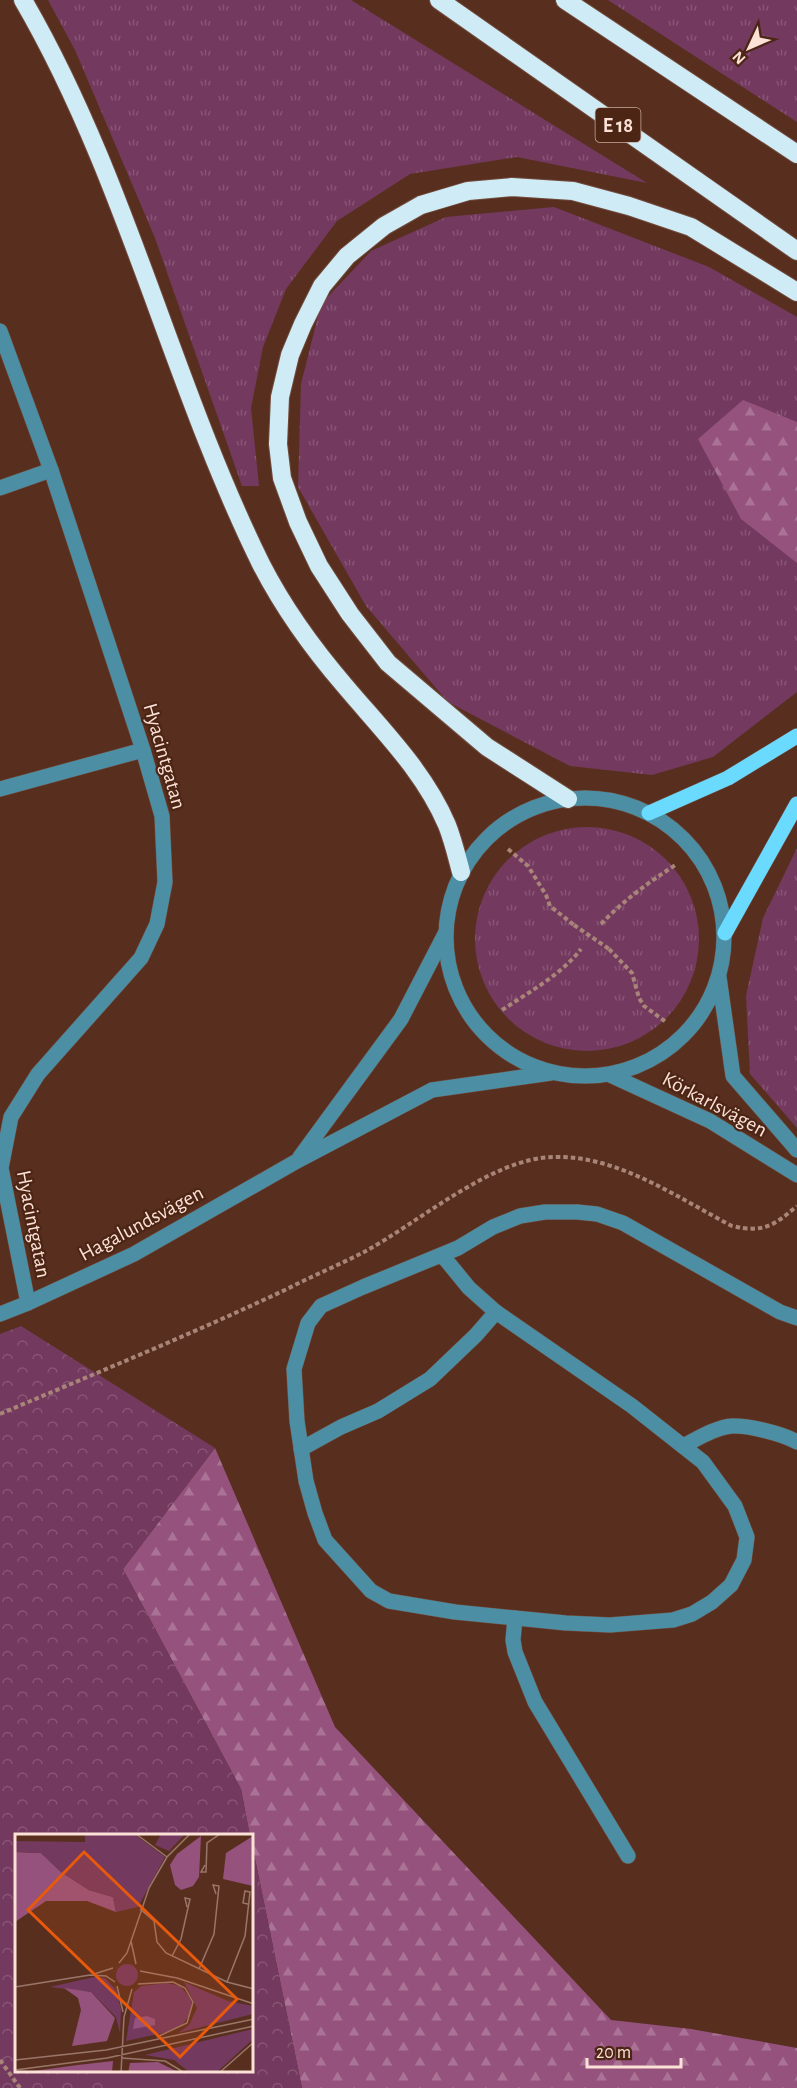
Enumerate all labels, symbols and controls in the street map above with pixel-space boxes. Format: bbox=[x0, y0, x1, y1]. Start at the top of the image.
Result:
north arrow bbox=[719, 18, 779, 78]
text: N bbox=[729, 48, 749, 67]
road number: E 18 bbox=[596, 108, 640, 142]
street label: Hyacintgatan bbox=[139, 701, 190, 811]
street label: Körkarlsvägen bbox=[659, 1068, 771, 1141]
street label: Hyacintgatan bbox=[13, 1169, 54, 1280]
street label: Hagalundsvägen bbox=[76, 1182, 207, 1265]
inset map bbox=[15, 1834, 254, 2073]
scale bar bbox=[587, 2031, 682, 2069]
text: 20 m bbox=[596, 2044, 631, 2062]

